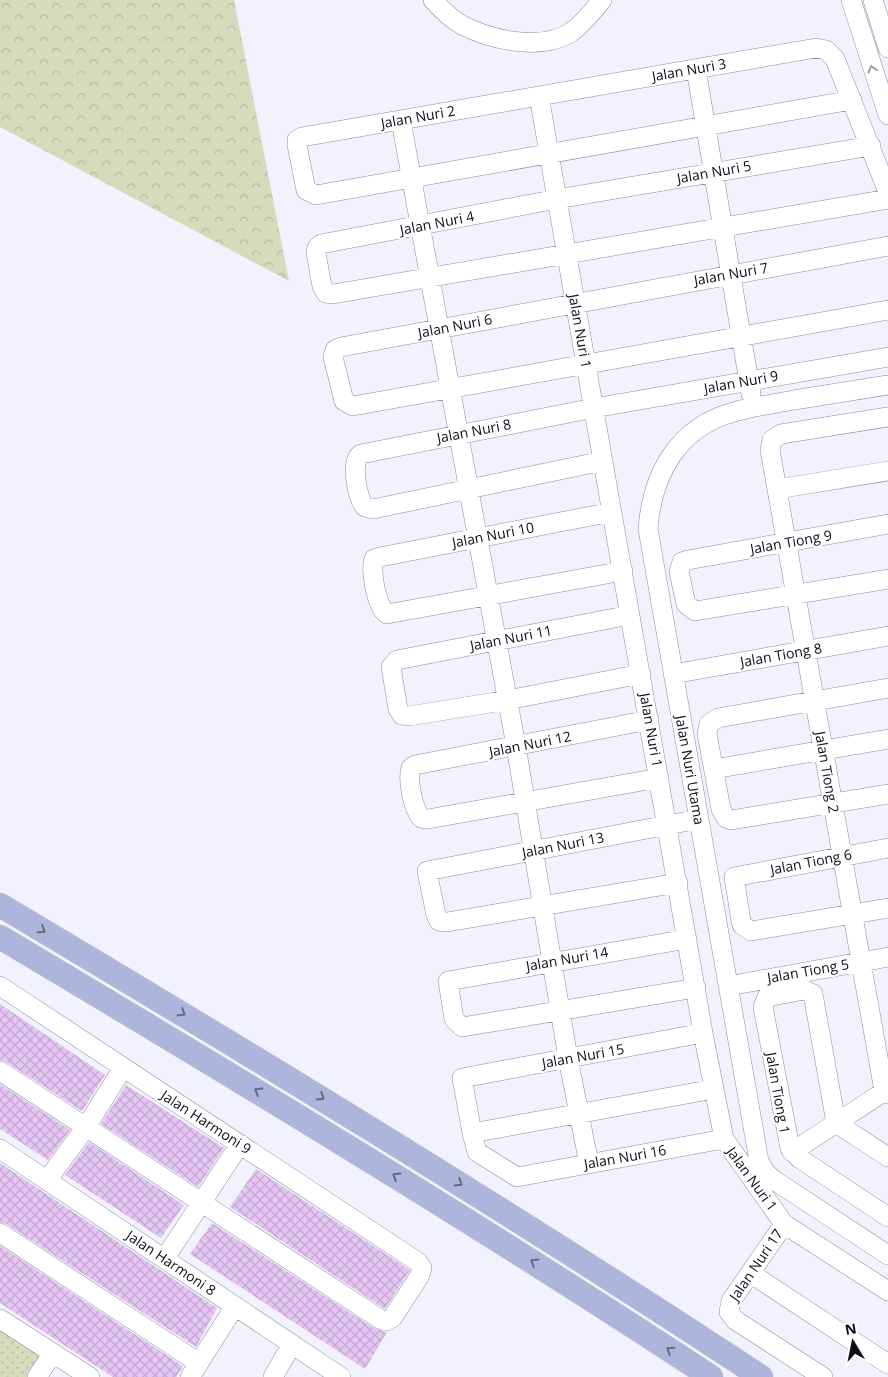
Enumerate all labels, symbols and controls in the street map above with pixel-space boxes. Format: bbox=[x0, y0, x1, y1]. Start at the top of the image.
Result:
street label: Jalan Nuri 3 bbox=[648, 54, 728, 86]
one-way arrow bbox=[868, 65, 878, 73]
street label: Jalan Nuri 2 bbox=[377, 101, 457, 133]
street label: Jalan Nuri 5 bbox=[673, 156, 753, 188]
street label: Jalan Nuri 4 bbox=[396, 206, 476, 239]
street label: Jalan Nuri 7 bbox=[690, 258, 770, 290]
street label: Jalan Nuri 1 bbox=[564, 290, 596, 370]
street label: Jalan Nuri 6 bbox=[414, 309, 494, 342]
street label: Jalan Nuri 9 bbox=[700, 366, 780, 398]
street label: Jalan Nuri 8 bbox=[433, 414, 513, 447]
street label: Jalan Nuri 10 bbox=[448, 517, 536, 552]
street label: Jalan Tiong 9 bbox=[747, 525, 833, 558]
street label: Jalan Nuri 11 bbox=[466, 620, 554, 655]
street label: Jalan Tiong 8 bbox=[737, 638, 823, 671]
street label: Jalan Nuri 1 bbox=[635, 689, 667, 769]
street label: Jalan Nuri Utama bbox=[671, 712, 709, 826]
street label: Jalan Nuri 12 bbox=[485, 726, 573, 761]
street label: Jalan Tiong 2 bbox=[811, 728, 844, 814]
street label: Jalan Nuri 13 bbox=[518, 827, 606, 862]
street label: Jalan Tiong 6 bbox=[767, 844, 853, 879]
one-way arrow bbox=[36, 924, 45, 934]
street label: Jalan Nuri 14 bbox=[522, 942, 609, 975]
street label: Jalan Tiong 5 bbox=[764, 954, 850, 987]
one-way arrow bbox=[176, 1007, 185, 1017]
street label: Jalan Nuri 15 bbox=[538, 1039, 625, 1072]
street label: Jalan Tiong 1 bbox=[762, 1049, 795, 1135]
street label: Jalan Harmoni 9 bbox=[156, 1084, 255, 1158]
one-way arrow bbox=[254, 1087, 263, 1097]
one-way arrow bbox=[315, 1091, 324, 1101]
street label: Jalan Nuri 16 bbox=[580, 1140, 667, 1173]
street label: Jalan Nuri 1 bbox=[721, 1141, 782, 1215]
one-way arrow bbox=[392, 1173, 401, 1183]
one-way arrow bbox=[453, 1176, 462, 1186]
street label: Jalan Harmoni 8 bbox=[121, 1225, 220, 1300]
street label: Jalan Nuri 17 bbox=[723, 1225, 787, 1306]
one-way arrow bbox=[530, 1258, 539, 1268]
north arrow bbox=[828, 1317, 878, 1367]
text: N bbox=[843, 1318, 858, 1339]
one-way arrow bbox=[667, 1347, 676, 1356]

